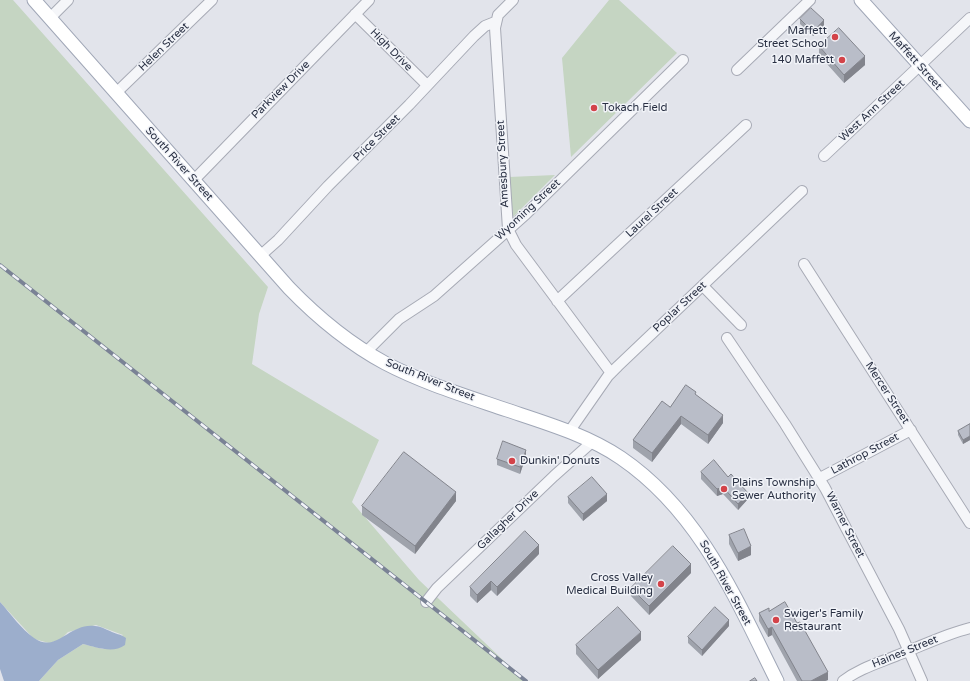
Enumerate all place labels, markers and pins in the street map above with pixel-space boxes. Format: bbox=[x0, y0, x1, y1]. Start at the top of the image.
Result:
place label: Maffett Street School bbox=[757, 24, 827, 50]
marker: Maffett Street School bbox=[830, 32, 840, 42]
place label: 140 Maffett bbox=[771, 53, 834, 67]
marker: 140 Maffett bbox=[837, 55, 847, 65]
place label: Tokach Field bbox=[602, 101, 667, 115]
marker: Tokach Field bbox=[589, 103, 599, 113]
place label: Dunkin' Donuts bbox=[520, 454, 600, 468]
marker: Dunkin' Donuts bbox=[507, 456, 517, 466]
place label: Plains Township Sewer Authority bbox=[732, 476, 816, 502]
marker: Plains Township Sewer Authority bbox=[719, 484, 729, 494]
place label: Cross Valley Medical Building bbox=[566, 571, 653, 597]
marker: Cross Valley Medical Building bbox=[656, 579, 666, 589]
place label: Swiger's Family Restaurant bbox=[784, 607, 863, 633]
marker: Swiger's Family Restaurant bbox=[771, 615, 781, 625]

